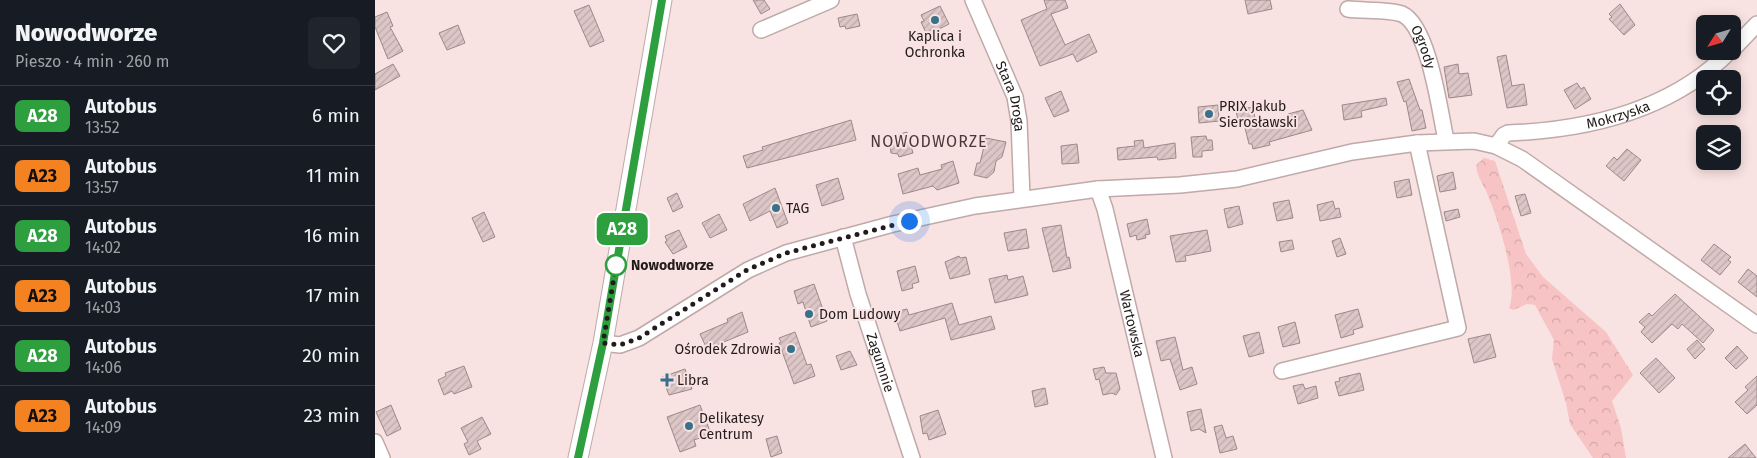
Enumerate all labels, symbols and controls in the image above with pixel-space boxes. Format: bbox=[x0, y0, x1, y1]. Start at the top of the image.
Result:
marker: Kaplica i Ochronka bbox=[929, 14, 941, 26]
north arrow bbox=[1696, 15, 1741, 60]
map controls bbox=[1696, 15, 1741, 170]
button: heart bbox=[308, 17, 360, 69]
text: Nowodworze bbox=[15, 19, 157, 47]
street label: Ogrody bbox=[1407, 22, 1439, 71]
place label: Kaplica i Ochronka bbox=[905, 28, 965, 61]
text: Pieszo · 4 min · 260 m bbox=[15, 52, 170, 71]
street label: Stara Droga bbox=[991, 59, 1028, 132]
button: locate bbox=[1696, 70, 1741, 115]
text: Autobus bbox=[85, 95, 157, 118]
street label: Mokrzyska bbox=[1585, 97, 1653, 133]
place label: PRIX Jakub Sierosławski bbox=[1219, 98, 1297, 131]
text: 6 min bbox=[312, 104, 360, 127]
text: A28 bbox=[27, 105, 58, 127]
marker: PRIX Jakub Sierosławski bbox=[1203, 108, 1215, 120]
text: 13:52 bbox=[85, 118, 120, 137]
button: layers bbox=[1696, 125, 1741, 170]
district label: NOWODWORZE bbox=[870, 132, 988, 151]
text: Autobus bbox=[85, 155, 157, 178]
text: 11 min bbox=[306, 164, 360, 187]
text: A23 bbox=[28, 165, 57, 187]
text: 13:57 bbox=[85, 178, 119, 197]
place label: TAG bbox=[786, 200, 809, 217]
marker: TAG bbox=[770, 202, 782, 214]
your location bbox=[897, 209, 922, 234]
line badge: A28 bbox=[593, 213, 651, 245]
text: Autobus bbox=[85, 215, 157, 238]
text: A28 bbox=[607, 218, 637, 240]
text: 16 min bbox=[304, 224, 360, 247]
text: A28 bbox=[27, 225, 58, 247]
text: 14:02 bbox=[85, 238, 121, 257]
marker: Nowodworze bbox=[605, 254, 627, 276]
place label: Nowodworze bbox=[631, 257, 714, 274]
text: Autobus bbox=[85, 275, 157, 298]
text: 17 min bbox=[306, 284, 360, 307]
text: A23 bbox=[28, 285, 57, 307]
street label: Wartowska bbox=[1116, 289, 1148, 359]
text: 14:03 bbox=[85, 298, 121, 317]
place label: Dom Ludowy bbox=[819, 306, 900, 323]
marker: Dom Ludowy bbox=[803, 308, 815, 320]
street label: Zagumnie bbox=[862, 331, 898, 395]
text: Autobus bbox=[85, 335, 157, 358]
place label: Ośrodek Zdrowia bbox=[675, 341, 781, 358]
marker: Ośrodek Zdrowia bbox=[785, 343, 797, 355]
text: 20 min bbox=[302, 344, 360, 367]
text: A28 bbox=[27, 345, 58, 367]
text: 14:06 bbox=[85, 358, 122, 377]
place label: Libra bbox=[677, 372, 709, 389]
marker: Libra bbox=[661, 374, 673, 386]
text: Autobus bbox=[85, 395, 157, 418]
text: 23 min bbox=[303, 404, 360, 427]
text: A23 bbox=[28, 405, 57, 427]
place label: Delikatesy Centrum bbox=[699, 410, 764, 443]
text: 14:09 bbox=[85, 418, 121, 437]
marker: Delikatesy Centrum bbox=[683, 420, 695, 432]

